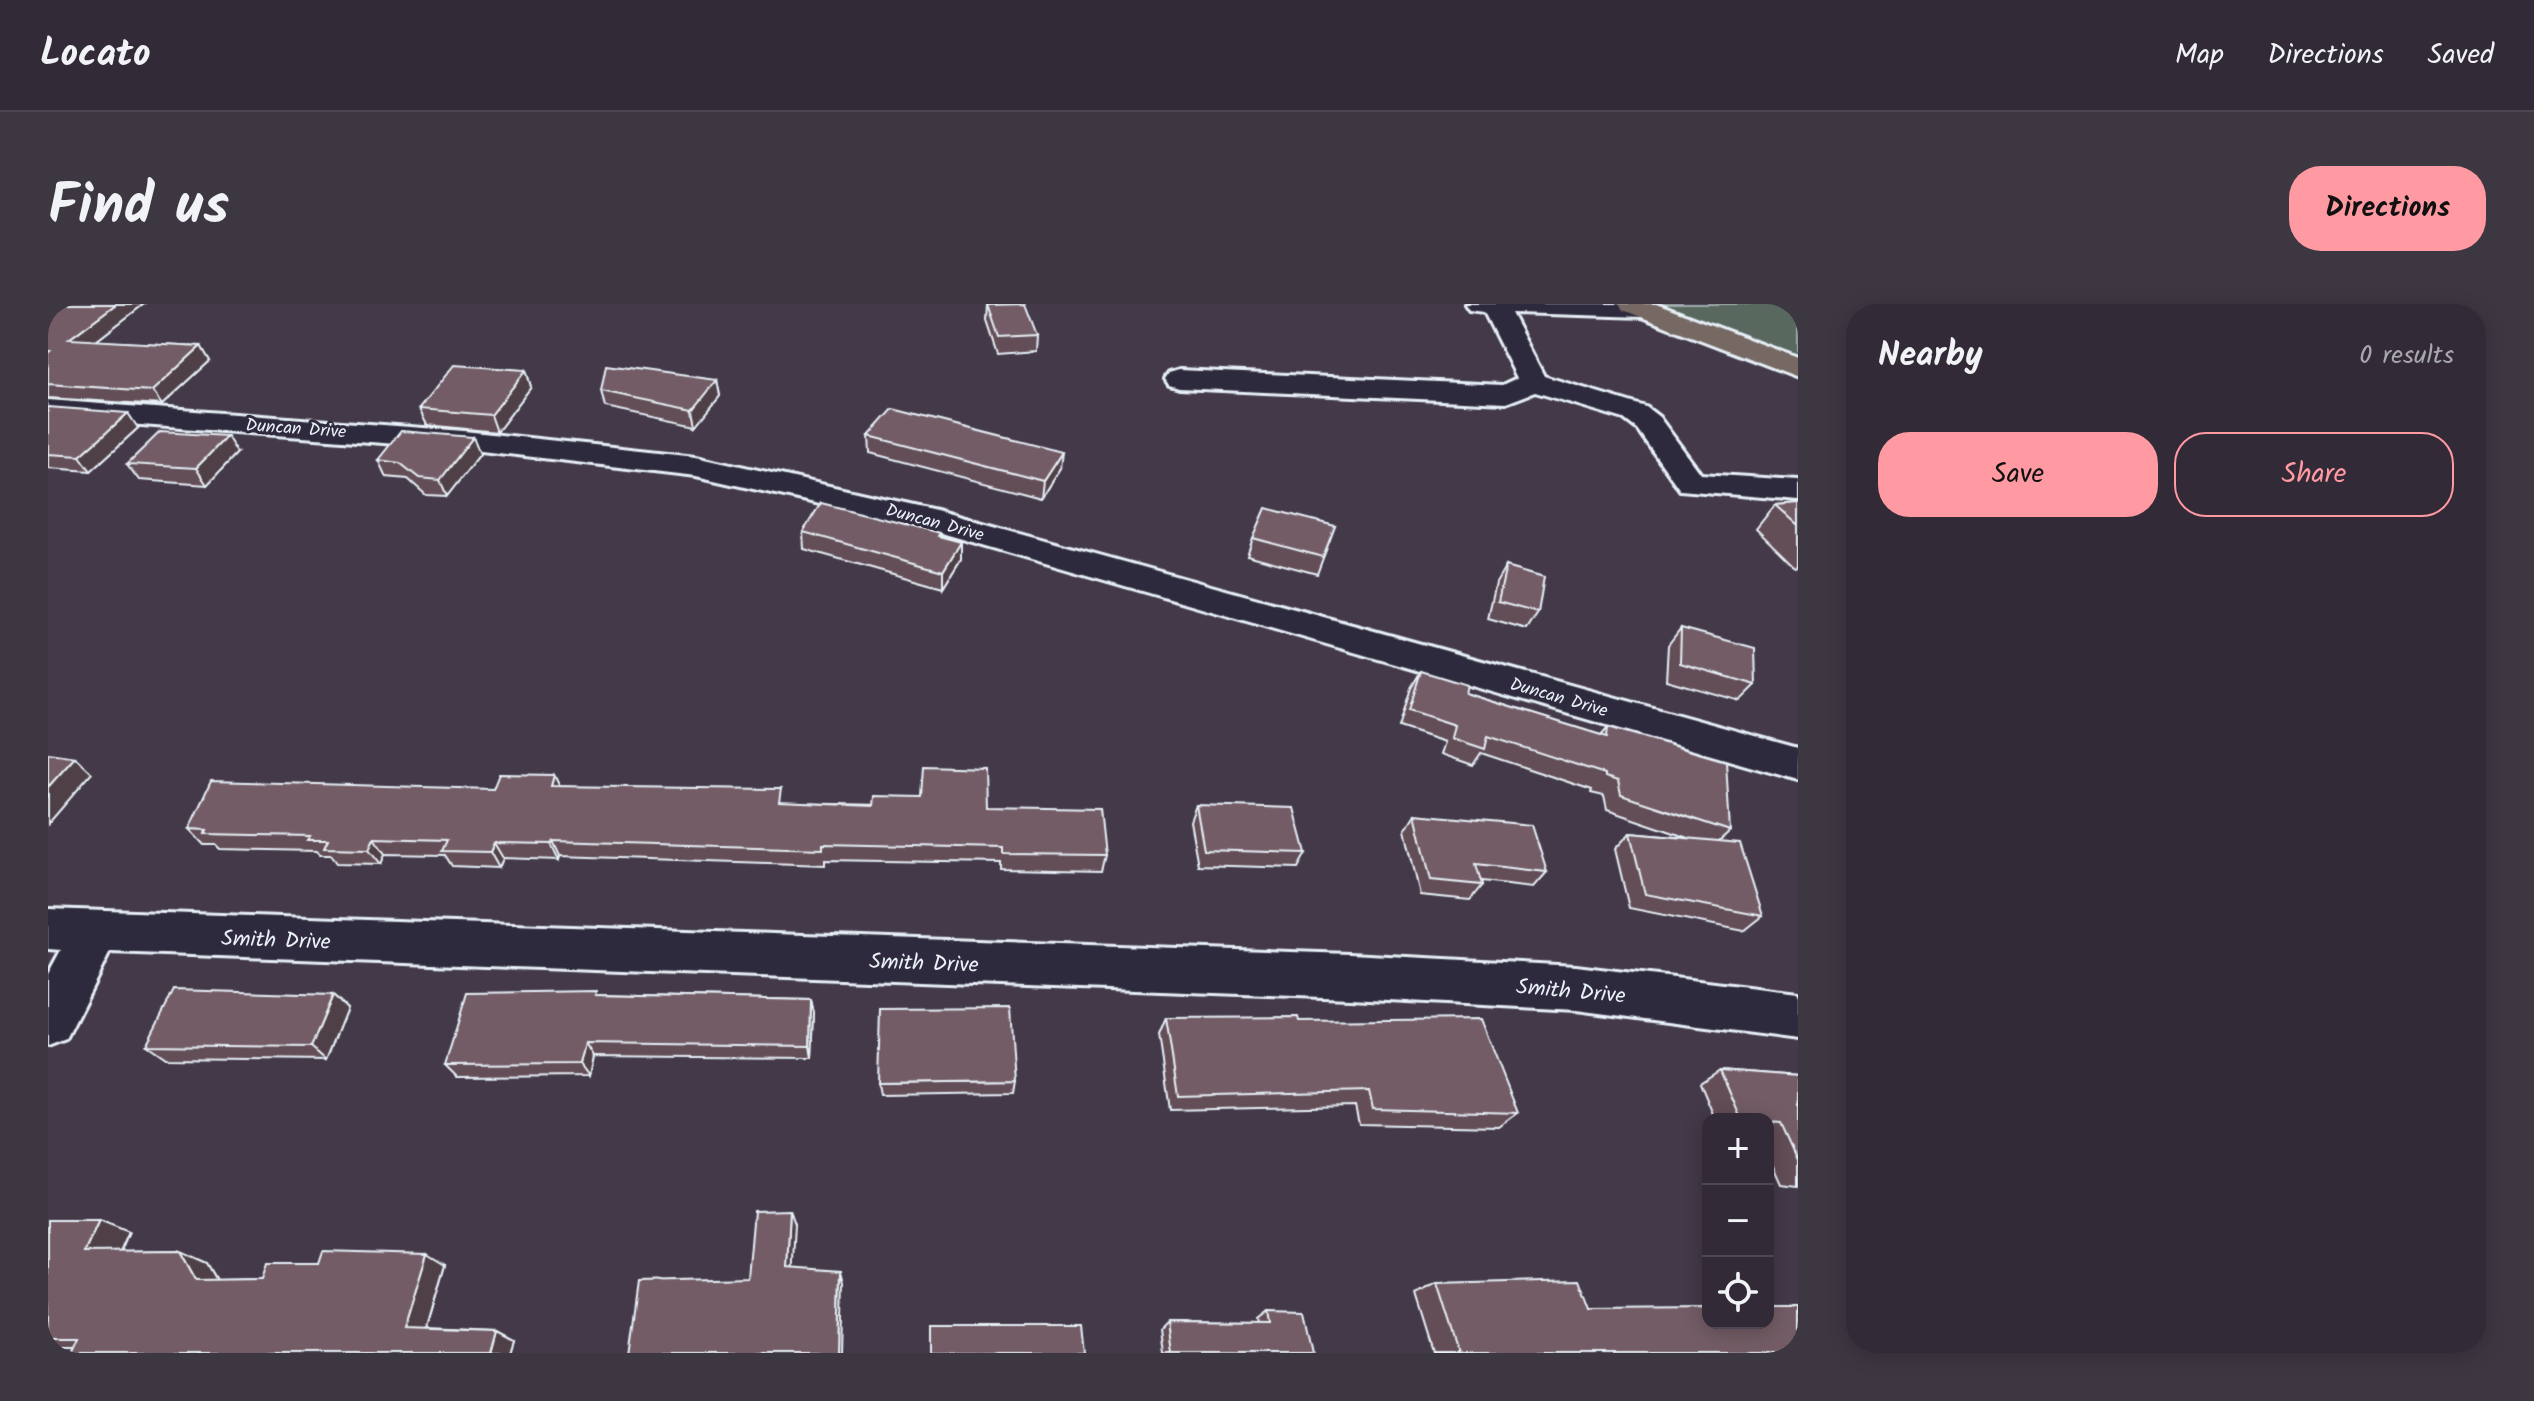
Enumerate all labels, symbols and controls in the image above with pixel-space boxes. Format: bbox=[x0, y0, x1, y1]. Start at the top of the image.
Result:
text: Locato bbox=[40, 25, 151, 85]
text: Map bbox=[2175, 33, 2224, 78]
text: Directions bbox=[2268, 33, 2384, 78]
text: Saved bbox=[2428, 33, 2494, 78]
text: Find us bbox=[48, 163, 229, 253]
button: Directions bbox=[2289, 166, 2486, 251]
text: Nearby bbox=[1878, 329, 1983, 383]
text: 0 results bbox=[2359, 335, 2454, 377]
street label: Duncan Drive bbox=[245, 412, 347, 447]
button: Save bbox=[1878, 432, 2158, 517]
button: Share bbox=[2174, 432, 2454, 517]
street label: Duncan Drive bbox=[882, 496, 987, 550]
street label: Duncan Drive bbox=[1506, 671, 1611, 726]
street label: Smith Drive bbox=[221, 922, 331, 961]
street label: Smith Drive bbox=[869, 945, 979, 984]
street label: Smith Drive bbox=[1515, 970, 1627, 1015]
map controls bbox=[1702, 1113, 1774, 1329]
button: + bbox=[1702, 1113, 1774, 1185]
button: − bbox=[1702, 1185, 1774, 1257]
button: locate bbox=[1702, 1257, 1774, 1329]

